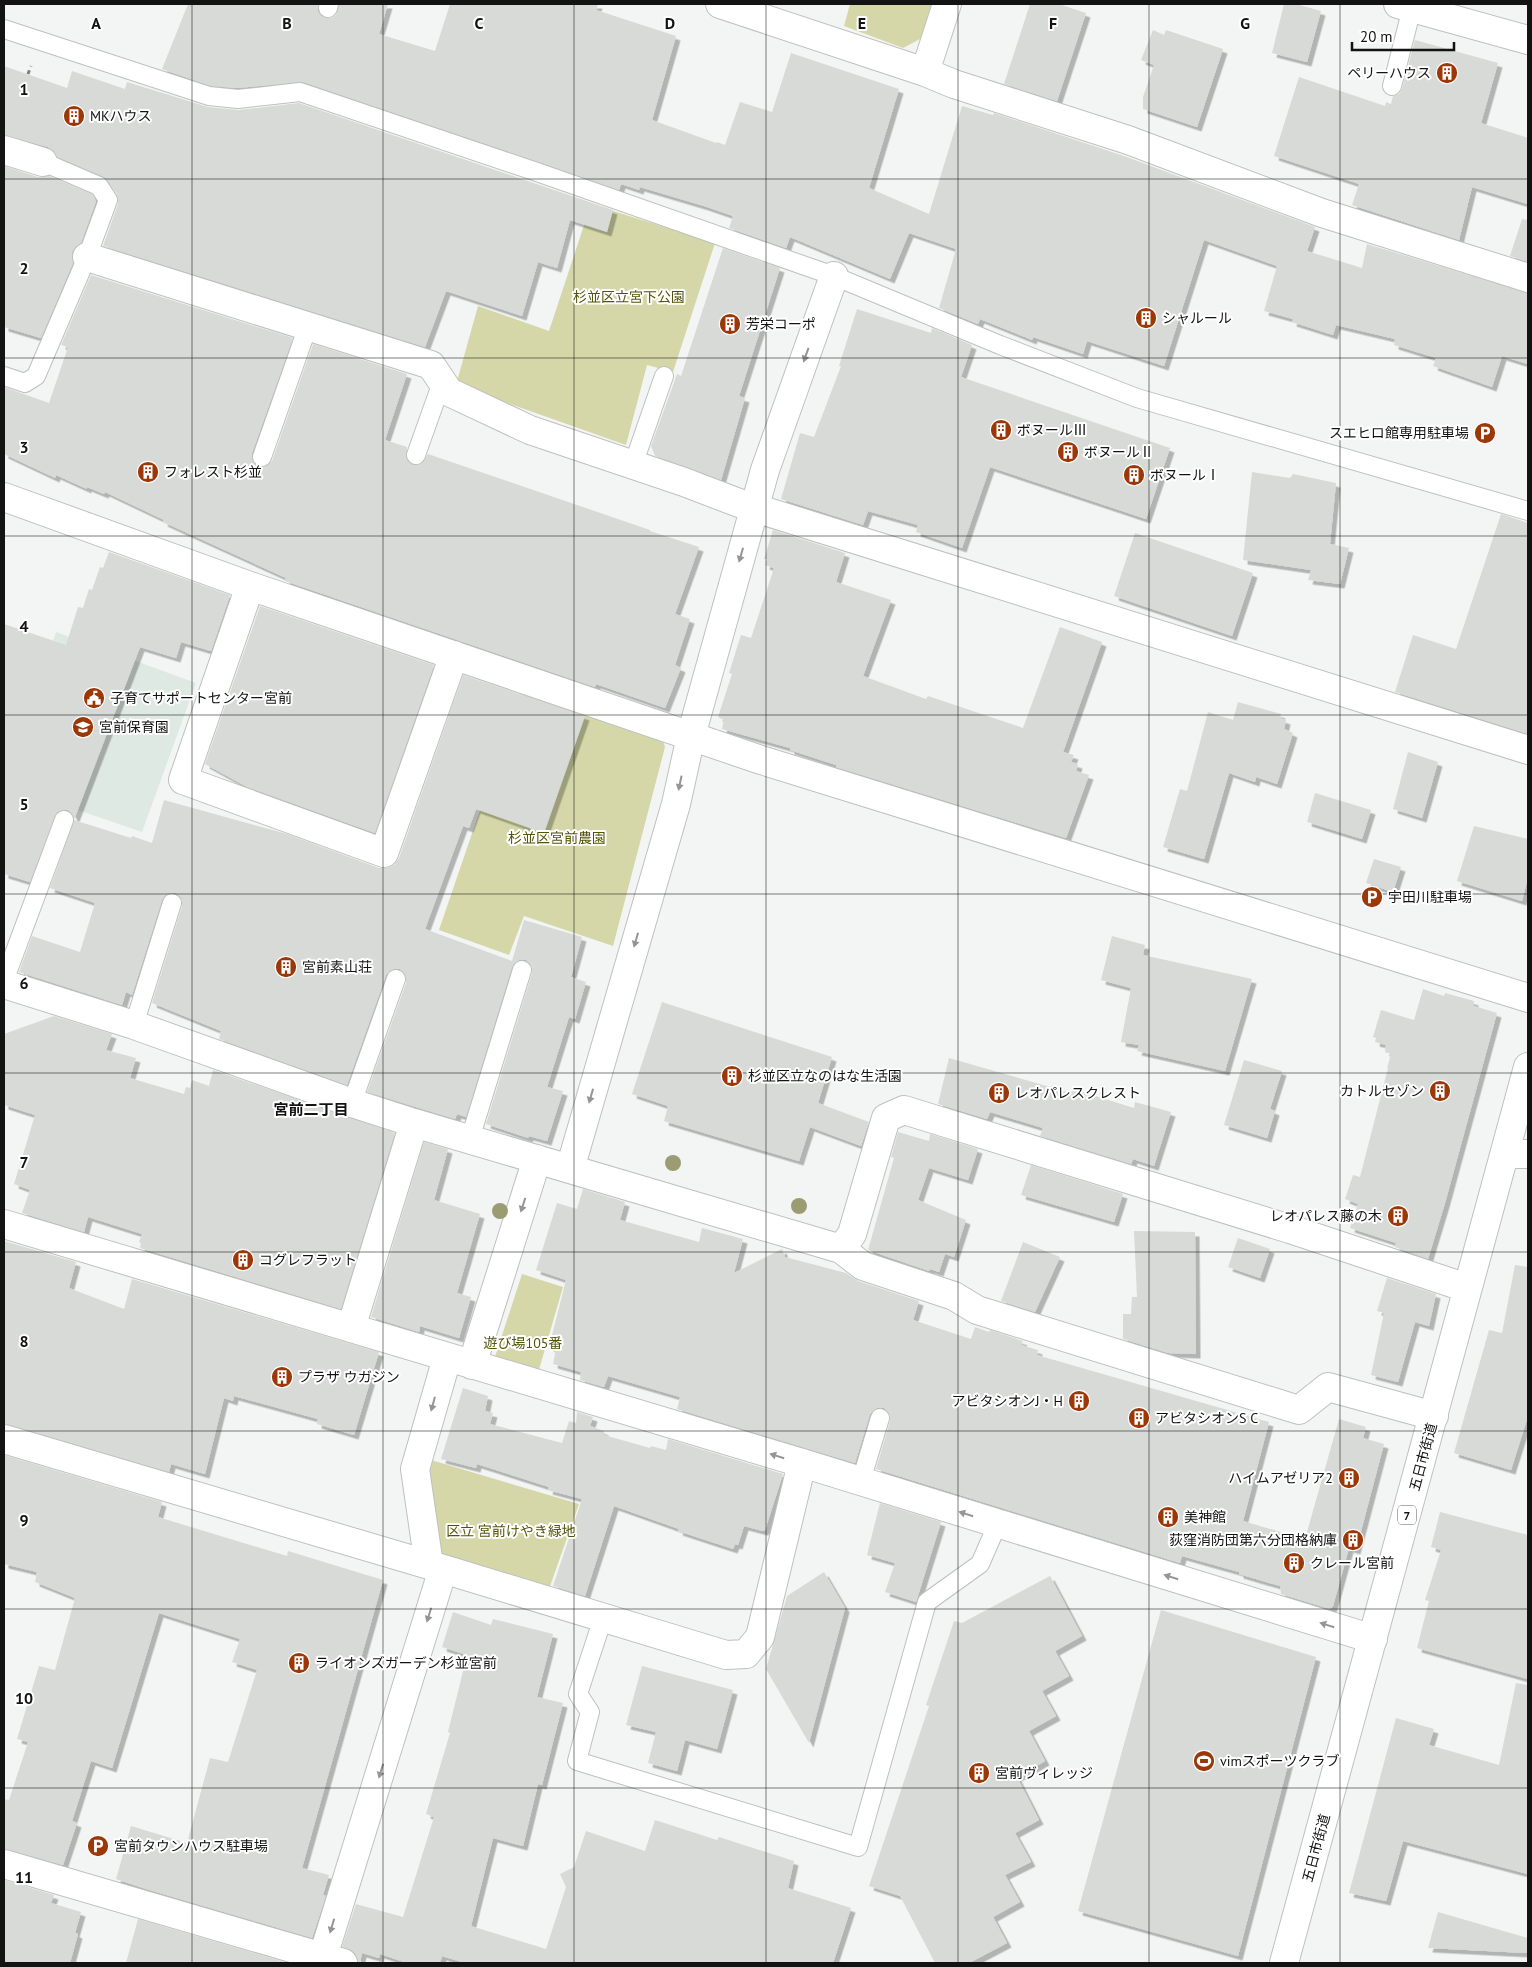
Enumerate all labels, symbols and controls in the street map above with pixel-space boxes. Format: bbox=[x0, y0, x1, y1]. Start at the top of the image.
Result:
text: A bbox=[91, 13, 101, 33]
text: B bbox=[282, 13, 292, 33]
text: C bbox=[475, 13, 484, 33]
text: D bbox=[665, 13, 675, 33]
text: E bbox=[858, 13, 866, 33]
text: F bbox=[1049, 13, 1057, 33]
text: G bbox=[1240, 13, 1250, 33]
scale bar bbox=[1352, 20, 1454, 52]
text: 20 m bbox=[1360, 27, 1393, 46]
building icon: ペリーハウス bbox=[1435, 61, 1459, 85]
place label: ペリーハウス bbox=[1347, 64, 1431, 82]
text: 1 bbox=[19, 79, 29, 99]
building icon: MKハウス bbox=[62, 104, 86, 128]
place label: MKハウス bbox=[90, 107, 152, 125]
text: 2 bbox=[19, 258, 29, 278]
park label: 杉並区立宮下公園 bbox=[573, 288, 685, 306]
building icon: シャルール bbox=[1134, 306, 1158, 330]
place label: シャルール bbox=[1162, 309, 1232, 327]
building icon: 芳栄コーポ bbox=[718, 312, 742, 336]
place label: 芳栄コーポ bbox=[746, 315, 816, 333]
one-way arrow bbox=[802, 348, 810, 363]
building icon: ボヌールⅢ bbox=[989, 418, 1013, 442]
place label: ボヌールⅢ bbox=[1017, 421, 1087, 439]
parking icon: スエヒロ館専用駐車場 bbox=[1473, 421, 1497, 445]
place label: スエヒロ館専用駐車場 bbox=[1329, 424, 1469, 442]
text: 3 bbox=[19, 437, 29, 457]
building icon: ボヌールⅡ bbox=[1056, 440, 1080, 464]
place label: ボヌールⅡ bbox=[1084, 443, 1154, 461]
building icon: フォレスト杉並 bbox=[136, 460, 160, 484]
place label: フォレスト杉並 bbox=[164, 463, 262, 481]
building icon: ボヌールⅠ bbox=[1122, 463, 1146, 487]
place label: ボヌールⅠ bbox=[1150, 466, 1220, 484]
one-way arrow bbox=[737, 547, 745, 562]
text: 4 bbox=[19, 616, 29, 636]
public building icon: 子育てサポートセンター宮前 bbox=[82, 686, 106, 710]
place label: 子育てサポートセンター宮前 bbox=[110, 689, 292, 707]
school or university icon: 宮前保育園 bbox=[71, 715, 95, 739]
place label: 宮前保育園 bbox=[99, 718, 169, 736]
one-way arrow bbox=[676, 776, 684, 791]
text: 5 bbox=[19, 794, 29, 814]
park label: 杉並区宮前農園 bbox=[508, 829, 606, 847]
parking icon: 宇田川駐車場 bbox=[1360, 885, 1384, 909]
place label: 宇田川駐車場 bbox=[1388, 888, 1472, 906]
one-way arrow bbox=[632, 932, 640, 947]
building icon: 宮前素山荘 bbox=[274, 955, 298, 979]
place label: 宮前素山荘 bbox=[302, 958, 372, 976]
text: 6 bbox=[19, 973, 29, 993]
building icon: 杉並区立なのはな生活園 bbox=[720, 1064, 744, 1088]
place label: 杉並区立なのはな生活園 bbox=[748, 1067, 902, 1085]
building icon: カトルセゾン bbox=[1428, 1079, 1452, 1103]
building icon: レオパレスクレスト bbox=[987, 1081, 1011, 1105]
place label: カトルセゾン bbox=[1340, 1082, 1424, 1100]
place label: レオパレスクレスト bbox=[1015, 1084, 1141, 1102]
one-way arrow bbox=[587, 1088, 595, 1103]
district label: 宮前二丁目 bbox=[273, 1100, 349, 1119]
text: 7 bbox=[19, 1152, 29, 1172]
one-way arrow bbox=[518, 1198, 526, 1213]
building icon: レオパレス藤の木 bbox=[1386, 1204, 1410, 1228]
place label: レオパレス藤の木 bbox=[1270, 1207, 1382, 1225]
building icon: コグレフラット bbox=[231, 1248, 255, 1272]
place label: コグレフラット bbox=[259, 1251, 357, 1269]
text: 8 bbox=[19, 1331, 29, 1351]
park label: 遊び場105番 bbox=[484, 1334, 562, 1352]
building icon: プラザ ウガジン bbox=[270, 1365, 294, 1389]
place label: プラザ ウガジン bbox=[298, 1368, 400, 1386]
building icon: アビタシオンJ・H bbox=[1067, 1389, 1091, 1413]
place label: アビタシオンJ・H bbox=[952, 1392, 1063, 1410]
one-way arrow bbox=[428, 1397, 436, 1412]
building icon: アビタシオンS C bbox=[1127, 1406, 1151, 1430]
place label: アビタシオンS C bbox=[1155, 1409, 1258, 1427]
street label: 五日市街道 bbox=[1405, 1421, 1441, 1493]
one-way arrow bbox=[769, 1451, 784, 1459]
building icon: ハイムアゼリア2 bbox=[1337, 1466, 1361, 1490]
place label: ハイムアゼリア2 bbox=[1228, 1469, 1333, 1487]
building icon: 美神館 bbox=[1156, 1505, 1180, 1529]
road number: 7 bbox=[1398, 1506, 1416, 1524]
place label: 美神館 bbox=[1184, 1508, 1226, 1526]
one-way arrow bbox=[958, 1509, 973, 1517]
text: 9 bbox=[19, 1510, 29, 1530]
park label: 区立 宮前けやき緑地 bbox=[446, 1522, 576, 1540]
building icon: 荻窪消防団第六分団格納庫 bbox=[1341, 1528, 1365, 1552]
place label: 荻窪消防団第六分団格納庫 bbox=[1169, 1531, 1337, 1549]
building icon: クレール宮前 bbox=[1282, 1551, 1306, 1575]
place label: クレール宮前 bbox=[1310, 1554, 1394, 1572]
one-way arrow bbox=[1164, 1572, 1179, 1580]
one-way arrow bbox=[425, 1608, 432, 1623]
one-way arrow bbox=[1319, 1620, 1334, 1628]
building icon: ライオンズガーデン杉並宮前 bbox=[287, 1651, 311, 1675]
place label: ライオンズガーデン杉並宮前 bbox=[315, 1654, 497, 1672]
text: 10 bbox=[15, 1688, 33, 1708]
sports icon: vimスポーツクラブ bbox=[1192, 1749, 1216, 1773]
place label: vimスポーツクラブ bbox=[1220, 1752, 1340, 1770]
building icon: 宮前ヴィレッジ bbox=[967, 1761, 991, 1785]
one-way arrow bbox=[376, 1763, 384, 1778]
place label: 宮前ヴィレッジ bbox=[995, 1764, 1093, 1782]
street label: 五日市街道 bbox=[1298, 1812, 1334, 1884]
parking icon: 宮前タウンハウス駐車場 bbox=[86, 1834, 110, 1858]
place label: 宮前タウンハウス駐車場 bbox=[114, 1837, 268, 1855]
text: 11 bbox=[15, 1867, 33, 1887]
one-way arrow bbox=[328, 1918, 336, 1933]

